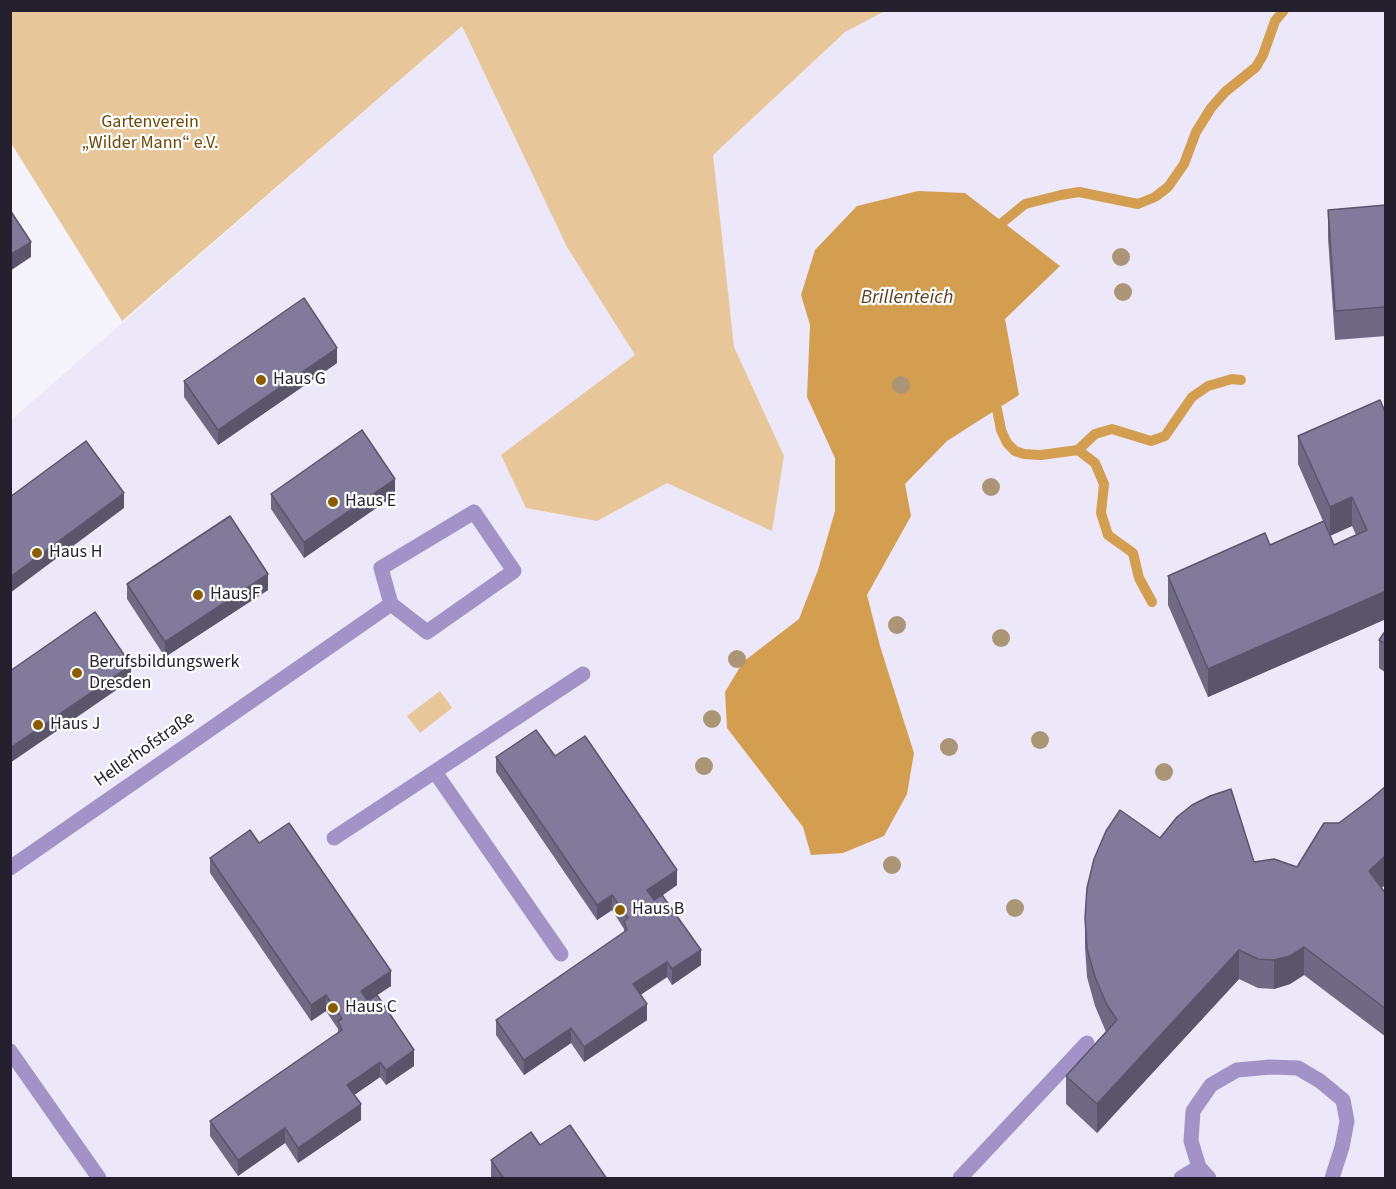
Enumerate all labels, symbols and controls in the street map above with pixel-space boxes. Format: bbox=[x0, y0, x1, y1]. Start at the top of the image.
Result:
park label: Gartenverein „Wilder Mann“ e.V. bbox=[82, 112, 218, 154]
water label: Brillenteich bbox=[861, 287, 953, 311]
place label: Haus G bbox=[273, 369, 326, 391]
marker: Haus G bbox=[254, 373, 268, 387]
place label: Haus E bbox=[345, 491, 396, 513]
marker: Haus E bbox=[326, 495, 340, 509]
place label: Haus H bbox=[49, 542, 102, 564]
marker: Haus H bbox=[30, 546, 44, 560]
place label: Haus F bbox=[210, 584, 261, 606]
marker: Haus F bbox=[191, 588, 205, 602]
place label: Berufsbildungswerk Dresden bbox=[89, 652, 239, 694]
marker: Berufsbildungswerk Dresden bbox=[70, 666, 84, 680]
street label: Hellerhofstraße bbox=[91, 708, 199, 792]
place label: Haus J bbox=[50, 714, 100, 736]
marker: Haus J bbox=[31, 718, 45, 732]
place label: Haus B bbox=[632, 899, 684, 921]
marker: Haus B bbox=[613, 903, 627, 917]
place label: Haus C bbox=[345, 997, 397, 1019]
marker: Haus C bbox=[326, 1001, 340, 1015]

